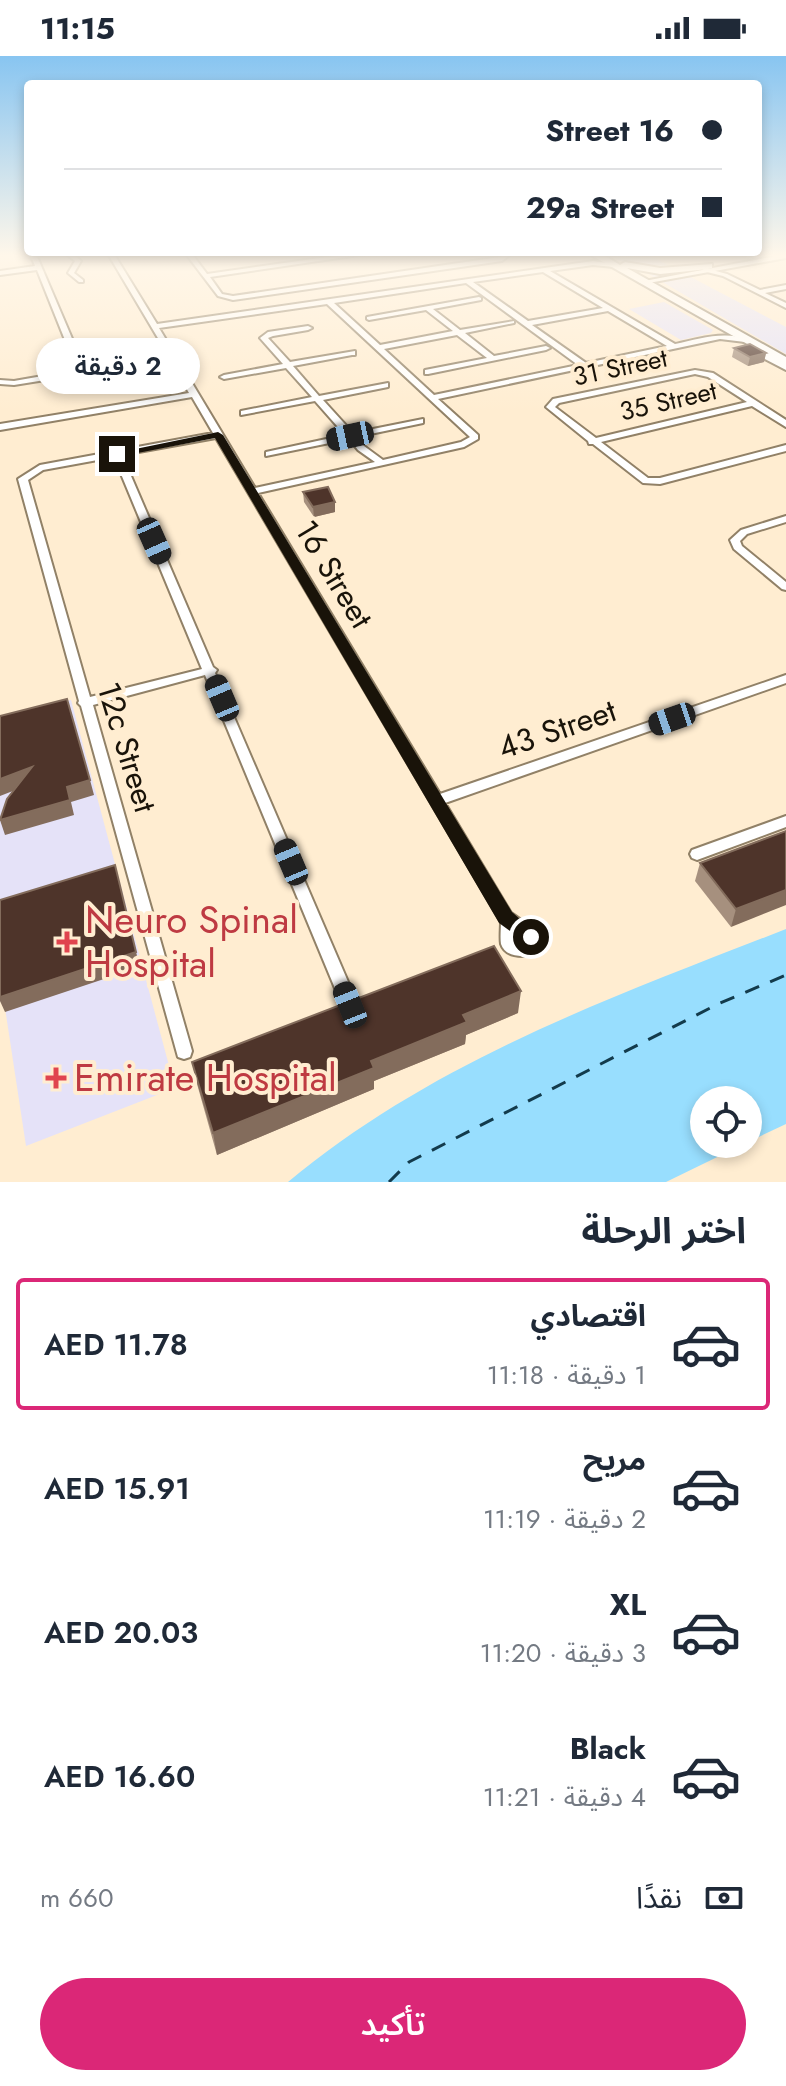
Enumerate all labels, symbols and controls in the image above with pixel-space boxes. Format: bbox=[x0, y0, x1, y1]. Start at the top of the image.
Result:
text: 11:15 bbox=[40, 7, 115, 50]
text: 16 Street bbox=[546, 109, 674, 152]
text: 29a Street bbox=[526, 186, 674, 229]
callout: 2 دقيقة bbox=[35, 338, 199, 394]
street label: 31 Street bbox=[569, 338, 672, 396]
text: 2 دقيقة bbox=[74, 347, 162, 385]
street label: 35 Street bbox=[616, 371, 721, 431]
car bbox=[324, 419, 376, 453]
route end bbox=[99, 436, 135, 472]
street label: 16 Street bbox=[284, 511, 384, 637]
car bbox=[133, 514, 175, 568]
car bbox=[202, 671, 242, 725]
street label: 12c Street bbox=[85, 676, 169, 818]
street label: 43 Street bbox=[492, 687, 622, 771]
car bbox=[645, 700, 699, 738]
car bbox=[271, 835, 311, 889]
place label: Neuro Spinal Hospital bbox=[85, 892, 298, 991]
route start bbox=[513, 919, 549, 955]
marker: Neuro Spinal Hospital bbox=[56, 931, 78, 953]
car bbox=[330, 978, 370, 1032]
place label: Emirate Hospital bbox=[74, 1050, 337, 1105]
marker: Emirate Hospital bbox=[45, 1067, 67, 1089]
map controls bbox=[690, 1086, 762, 1158]
button: locate bbox=[690, 1086, 762, 1158]
text: اختر الرحلة bbox=[581, 1204, 746, 1256]
text: اقتصادي bbox=[531, 1294, 646, 1337]
icon: car bbox=[670, 1308, 742, 1380]
text: AED 11.78 bbox=[44, 1323, 188, 1366]
text: 1 دقيقة · 11:18 bbox=[487, 1356, 646, 1394]
text: مريح bbox=[583, 1438, 646, 1481]
icon: car bbox=[670, 1452, 742, 1524]
text: AED 15.91 bbox=[44, 1467, 190, 1510]
text: 2 دقيقة · 11:19 bbox=[483, 1500, 646, 1538]
text: XL bbox=[610, 1583, 646, 1626]
icon: car bbox=[670, 1596, 742, 1668]
text: AED 20.03 bbox=[44, 1611, 198, 1654]
text: 3 دقيقة · 11:20 bbox=[480, 1634, 646, 1672]
text: Black bbox=[570, 1727, 646, 1770]
icon: car bbox=[670, 1740, 742, 1812]
text: AED 16.60 bbox=[44, 1755, 195, 1798]
text: 4 دقيقة · 11:21 bbox=[483, 1778, 646, 1816]
text: نقدًا bbox=[636, 1876, 682, 1919]
icon: cash bbox=[702, 1876, 746, 1920]
text: 660 m bbox=[40, 1879, 114, 1917]
button: تأكيد bbox=[40, 1978, 746, 2070]

